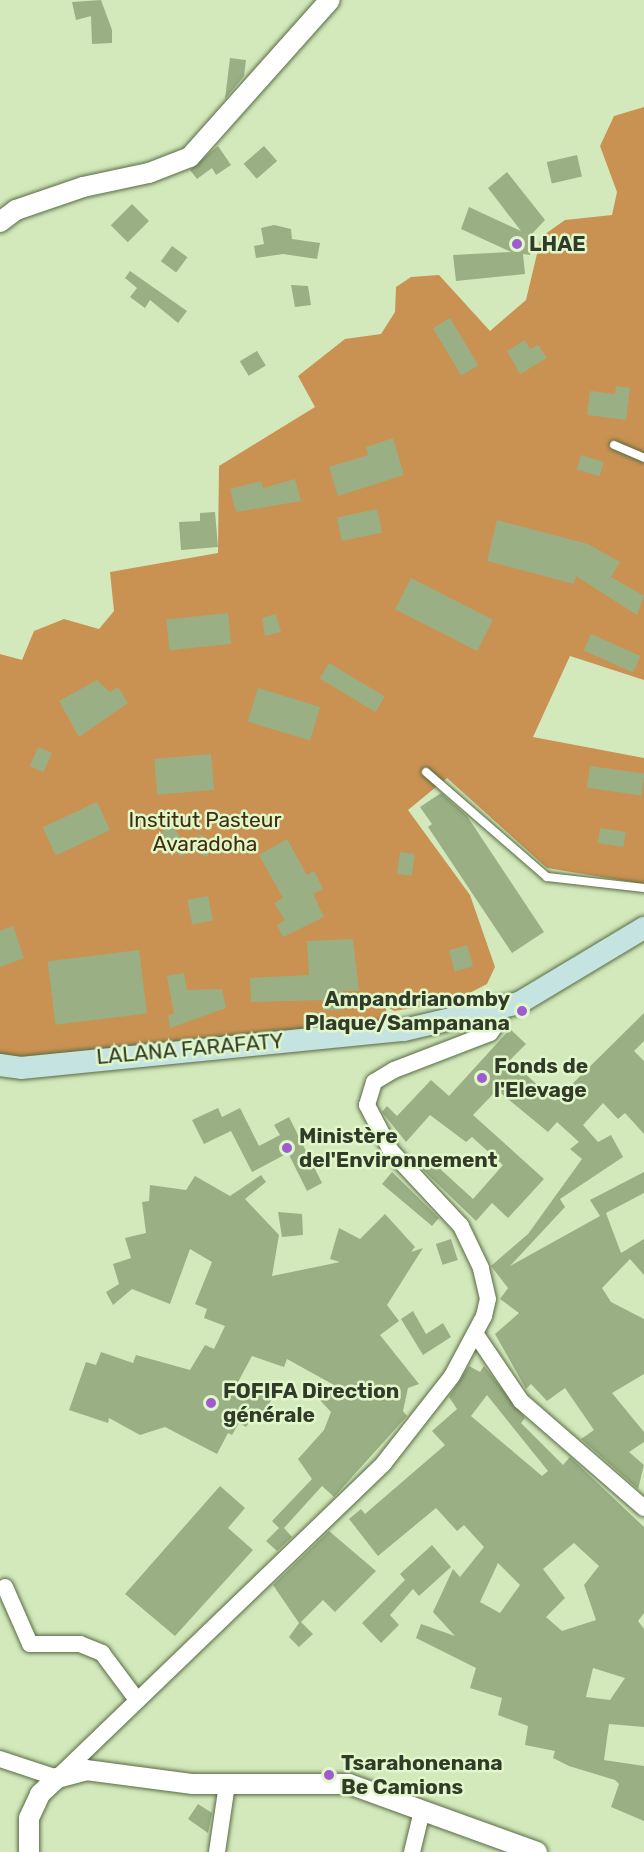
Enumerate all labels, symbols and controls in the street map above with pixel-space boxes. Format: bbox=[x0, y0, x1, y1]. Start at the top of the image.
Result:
place label: LHAE bbox=[529, 231, 586, 257]
marker: LHAE bbox=[510, 237, 524, 251]
park label: Institut Pasteur Avaradoha bbox=[129, 807, 281, 857]
place label: Ampandrianomby Plaque/Sampanana bbox=[305, 986, 510, 1036]
marker: Ampandrianomby Plaque/Sampanana bbox=[515, 1004, 529, 1018]
street label: LALANA FARAFATY bbox=[95, 1028, 285, 1070]
place label: Fonds de l'Elevage bbox=[494, 1053, 588, 1103]
marker: Fonds de l'Elevage bbox=[475, 1071, 489, 1085]
place label: Ministère del'Environnement bbox=[299, 1123, 498, 1173]
marker: Ministère del'Environnement bbox=[280, 1141, 294, 1155]
place label: FOFIFA Direction générale bbox=[223, 1378, 400, 1428]
marker: FOFIFA Direction générale bbox=[204, 1396, 218, 1410]
place label: Tsarahonenana Be Camions bbox=[341, 1750, 503, 1800]
marker: Tsarahonenana Be Camions bbox=[322, 1768, 336, 1782]

